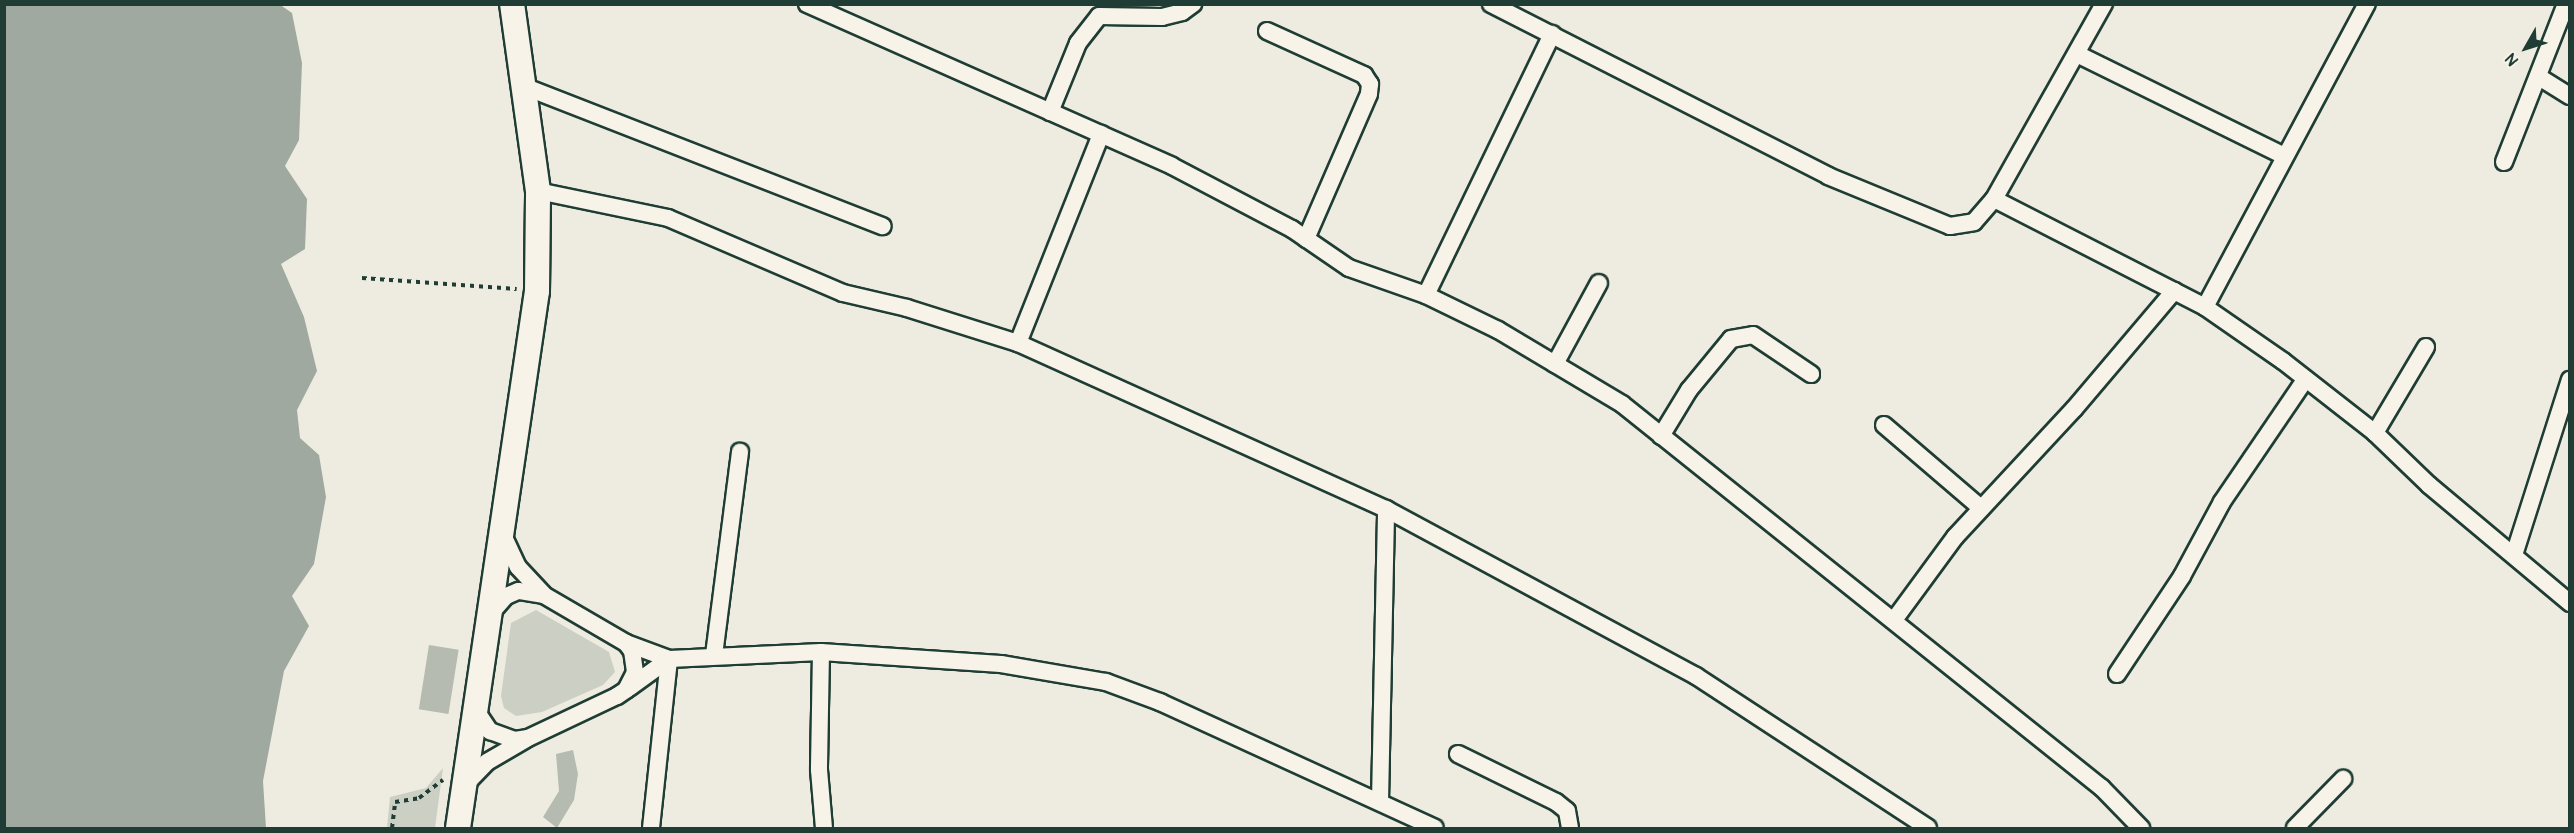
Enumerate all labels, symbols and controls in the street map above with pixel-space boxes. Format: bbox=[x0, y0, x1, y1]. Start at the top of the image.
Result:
north arrow bbox=[2496, 18, 2556, 78]
text: N bbox=[2501, 49, 2523, 70]

